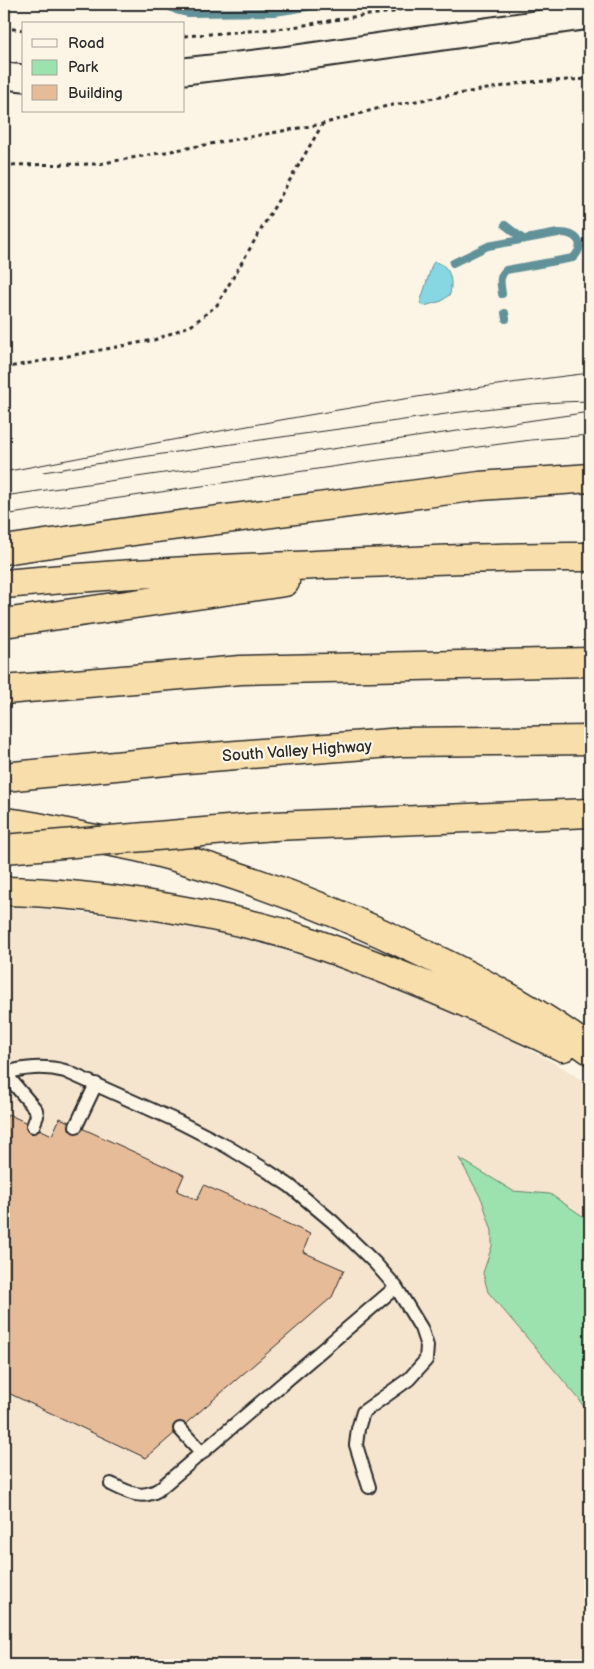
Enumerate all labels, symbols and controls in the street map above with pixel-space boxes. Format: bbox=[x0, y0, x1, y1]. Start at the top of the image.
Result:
legend bbox=[22, 22, 185, 112]
text: Road bbox=[68, 34, 104, 53]
text: Park bbox=[68, 58, 99, 77]
text: Building bbox=[68, 84, 123, 103]
street label: South Valley Highway bbox=[222, 737, 373, 766]

